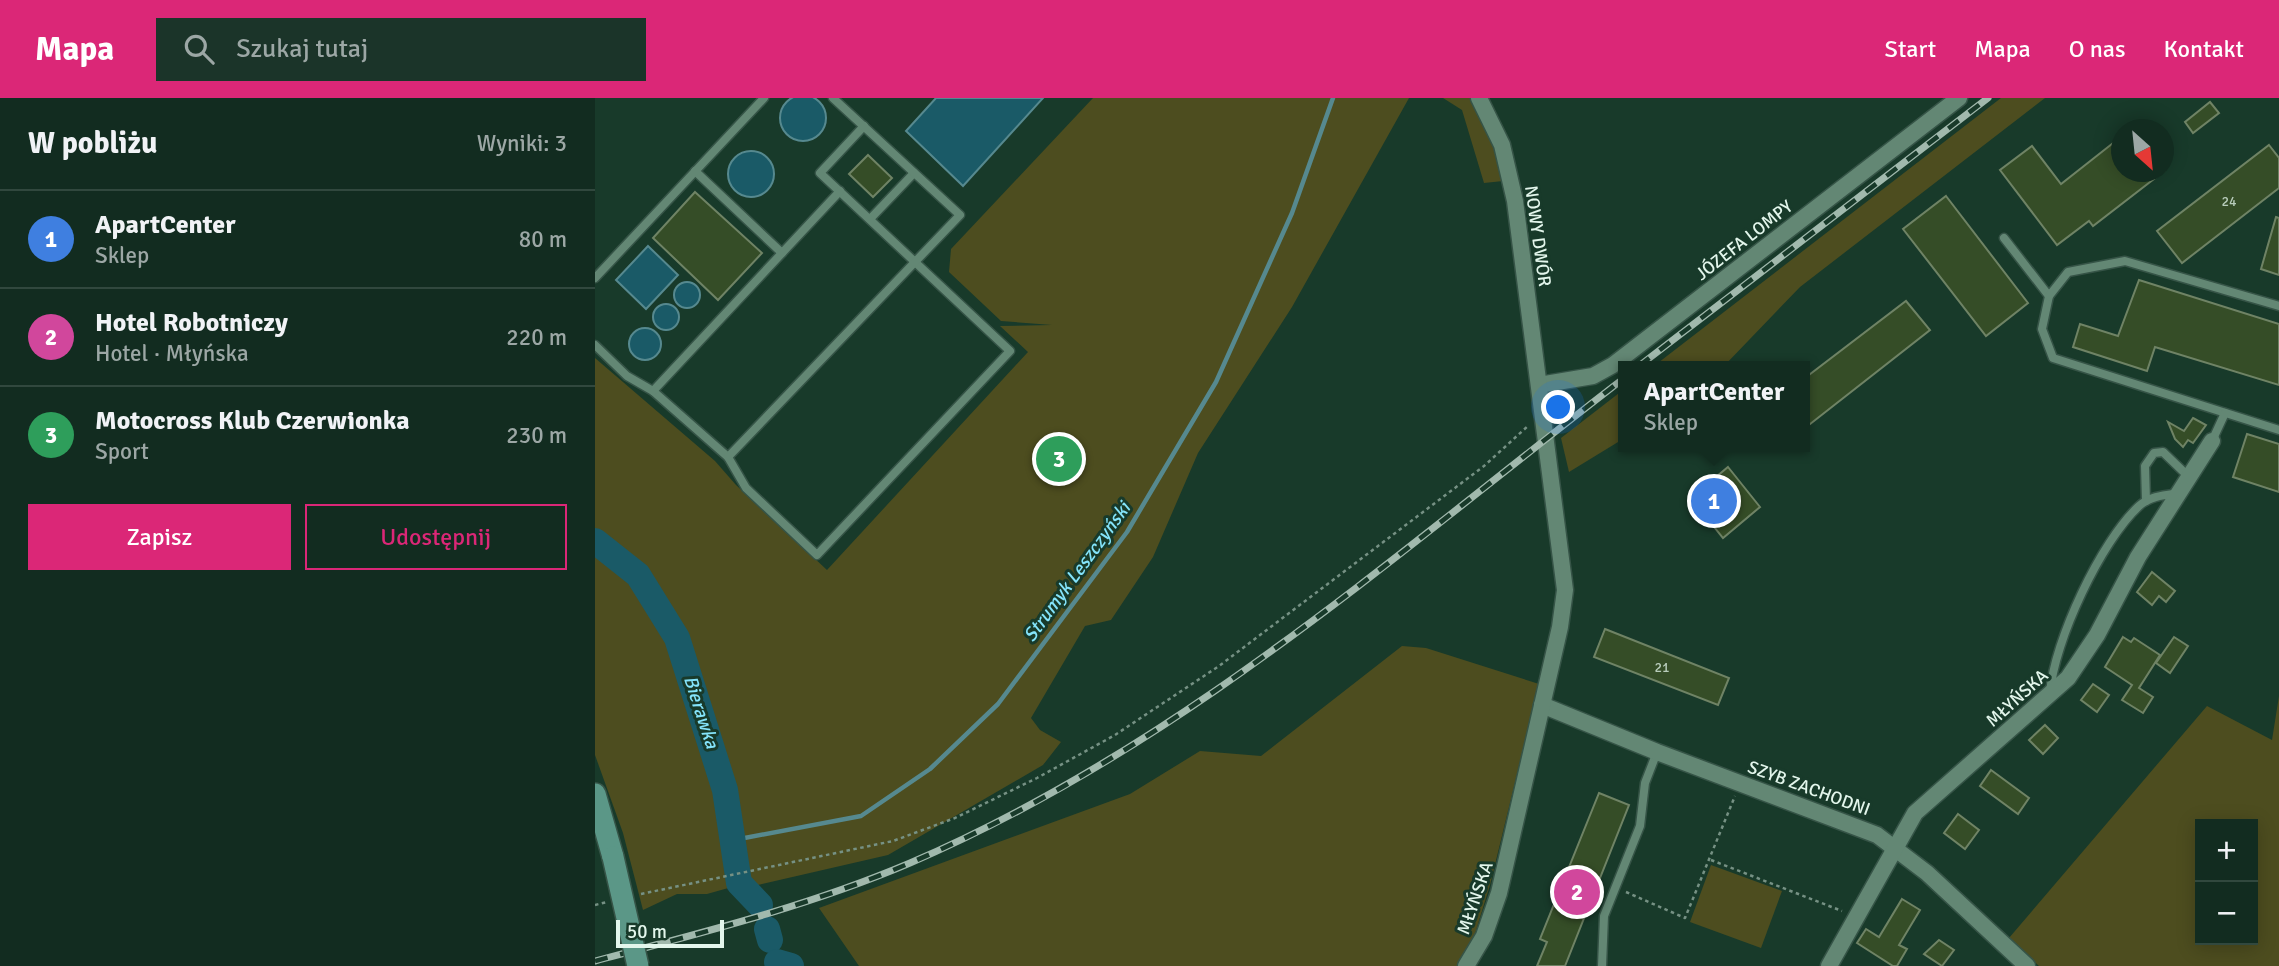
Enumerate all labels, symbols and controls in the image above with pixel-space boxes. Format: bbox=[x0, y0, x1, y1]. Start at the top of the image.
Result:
search box bbox=[156, 18, 646, 81]
text: Mapa bbox=[35, 29, 114, 70]
icon: search bbox=[180, 30, 218, 68]
text: Szukaj tutaj bbox=[236, 33, 368, 65]
text: Start bbox=[1885, 34, 1936, 64]
text: Mapa bbox=[1974, 34, 2031, 64]
text: O nas bbox=[2069, 34, 2126, 64]
text: Kontakt bbox=[2164, 34, 2244, 64]
north arrow bbox=[2111, 119, 2174, 182]
text: W pobliżu bbox=[28, 125, 157, 162]
text: Wyniki: 3 bbox=[477, 129, 567, 158]
street label: NOWY DWÓR bbox=[1520, 184, 1556, 288]
house number: 24 bbox=[2221, 193, 2237, 210]
street label: JÓZEFA LOMPY bbox=[1691, 195, 1797, 285]
text: ApartCenter bbox=[95, 209, 236, 241]
text: 1 bbox=[45, 225, 57, 254]
text: 80 m bbox=[519, 225, 567, 254]
text: Sklep bbox=[95, 241, 149, 270]
text: Hotel Robotniczy bbox=[95, 307, 288, 339]
text: 2 bbox=[45, 323, 57, 352]
text: 220 m bbox=[506, 323, 567, 352]
text: Hotel · Młyńska bbox=[95, 339, 249, 368]
popup bbox=[1618, 361, 1810, 452]
text: ApartCenter bbox=[1644, 376, 1784, 408]
your location bbox=[1541, 390, 1575, 424]
text: Motocross Klub Czerwionka bbox=[95, 405, 410, 437]
text: Sklep bbox=[1644, 408, 1698, 437]
text: 3 bbox=[45, 421, 57, 450]
text: 230 m bbox=[506, 421, 567, 450]
pin: 3 bbox=[1036, 433, 1082, 485]
text: Sport bbox=[95, 437, 149, 466]
pin: 1 bbox=[1691, 475, 1737, 527]
water label: Strumyk Leszczyński bbox=[1018, 496, 1137, 647]
button: Zapisz bbox=[28, 504, 291, 570]
button: Udostępnij bbox=[305, 504, 567, 570]
house number: 21 bbox=[1654, 659, 1670, 676]
street label: MŁYŃSKA bbox=[1981, 664, 2053, 732]
water label: Bierawka bbox=[678, 672, 724, 753]
street label: SZYB ZACHODNI bbox=[1745, 756, 1873, 820]
map controls bbox=[2195, 819, 2258, 945]
button: + bbox=[2195, 819, 2258, 882]
street label: MŁYŃSKA bbox=[1452, 859, 1498, 937]
pin: 2 bbox=[1554, 866, 1600, 918]
button: − bbox=[2195, 882, 2258, 945]
scale bar bbox=[616, 917, 725, 949]
text: 50 m bbox=[627, 920, 667, 944]

